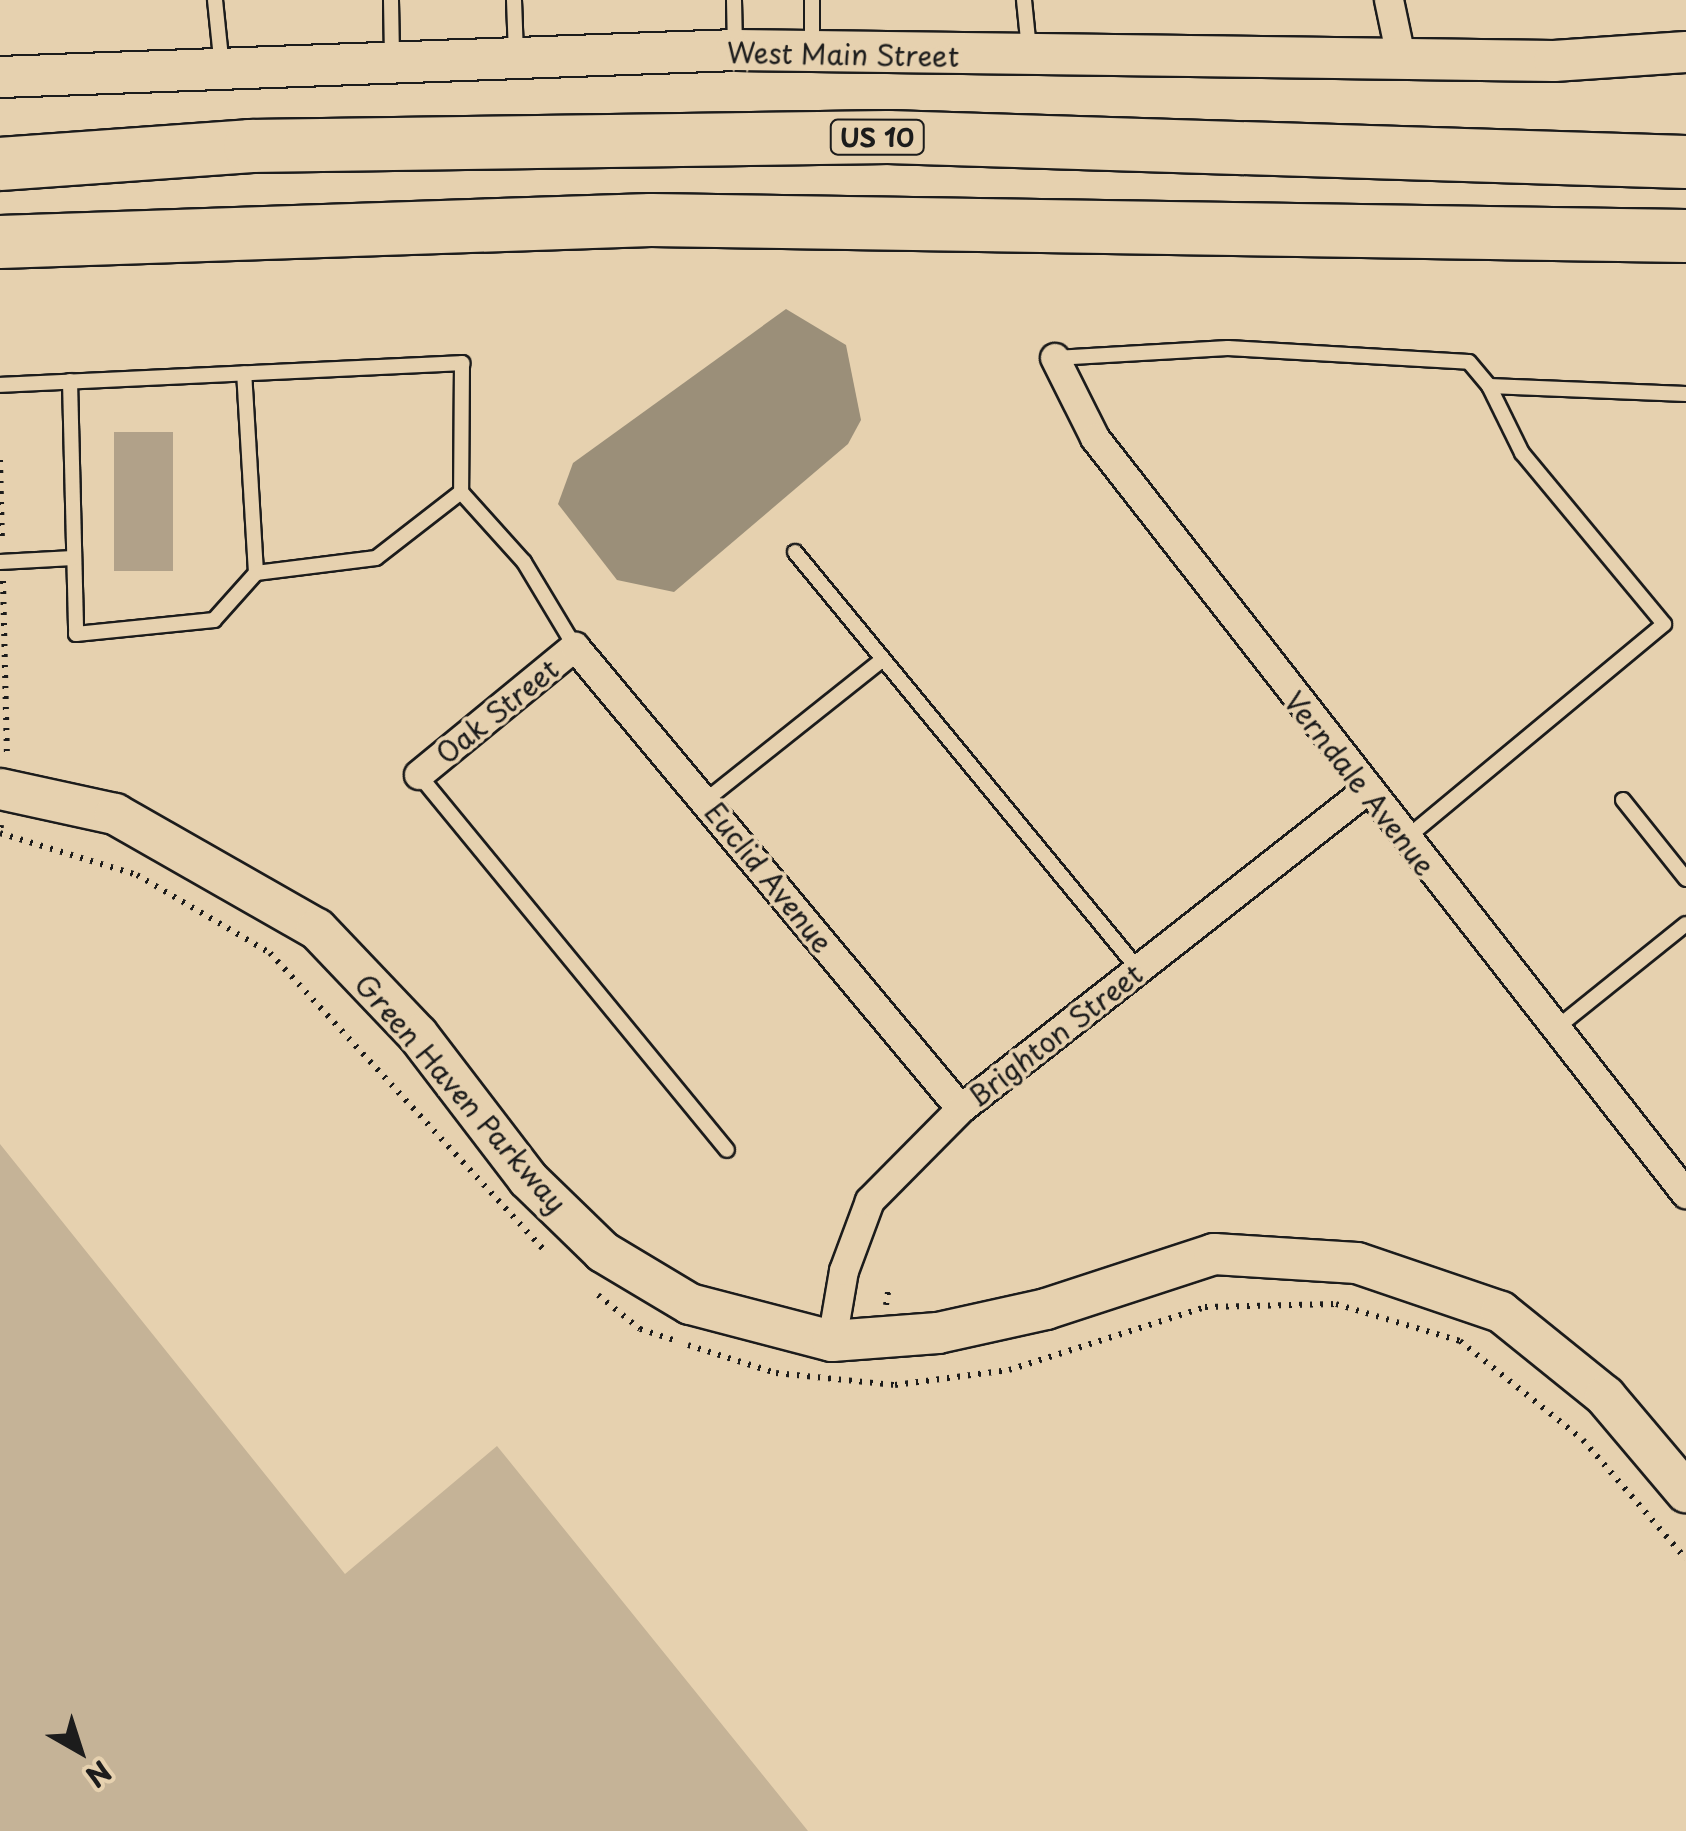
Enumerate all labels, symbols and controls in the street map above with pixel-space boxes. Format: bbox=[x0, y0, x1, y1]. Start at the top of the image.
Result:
street label: West Main Street bbox=[725, 35, 961, 73]
road number: US 10 bbox=[830, 117, 924, 157]
street label: Oak Street bbox=[428, 651, 566, 771]
street label: Verndale Avenue bbox=[1278, 684, 1442, 882]
street label: Euclid Avenue bbox=[698, 795, 840, 959]
street label: Brighton Street bbox=[961, 957, 1149, 1113]
street label: Green Haven Parkway bbox=[348, 966, 574, 1220]
north arrow bbox=[30, 1701, 130, 1801]
text: N bbox=[77, 1751, 121, 1798]

